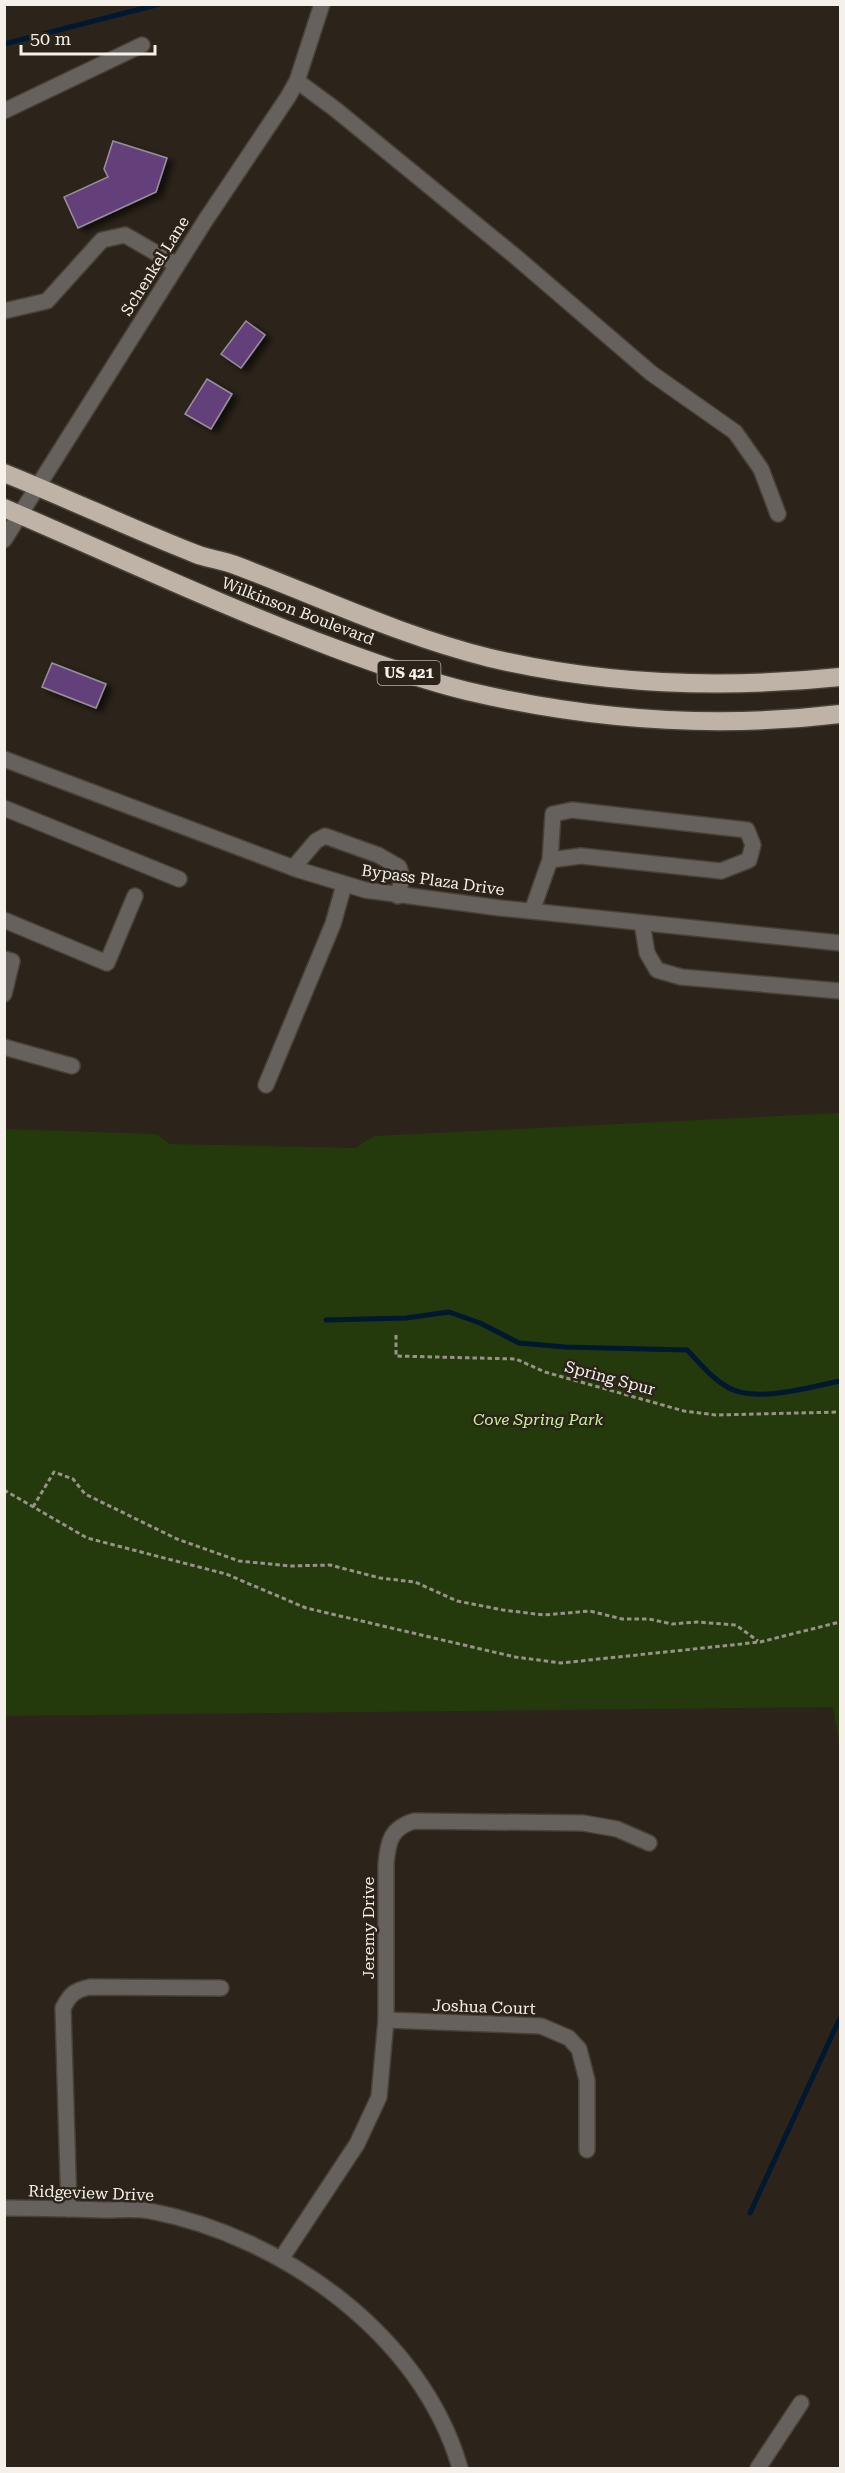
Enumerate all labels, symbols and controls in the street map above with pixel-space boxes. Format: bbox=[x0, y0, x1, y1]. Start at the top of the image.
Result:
scale bar bbox=[21, 18, 154, 56]
text: 50 m bbox=[30, 28, 71, 49]
street label: Schenkel Lane bbox=[117, 213, 193, 319]
street label: Wilkinson Boulevard bbox=[219, 573, 377, 649]
road number: US 421 bbox=[378, 661, 440, 685]
street label: Bypass Plaza Drive bbox=[360, 861, 506, 899]
street label: Spring Spur bbox=[563, 1357, 658, 1399]
park label: Cove Spring Park bbox=[473, 1410, 603, 1429]
street label: Jeremy Drive bbox=[359, 1877, 378, 1979]
street label: Joshua Court bbox=[432, 1996, 536, 2018]
street label: Ridgeview Drive bbox=[28, 2181, 154, 2205]

